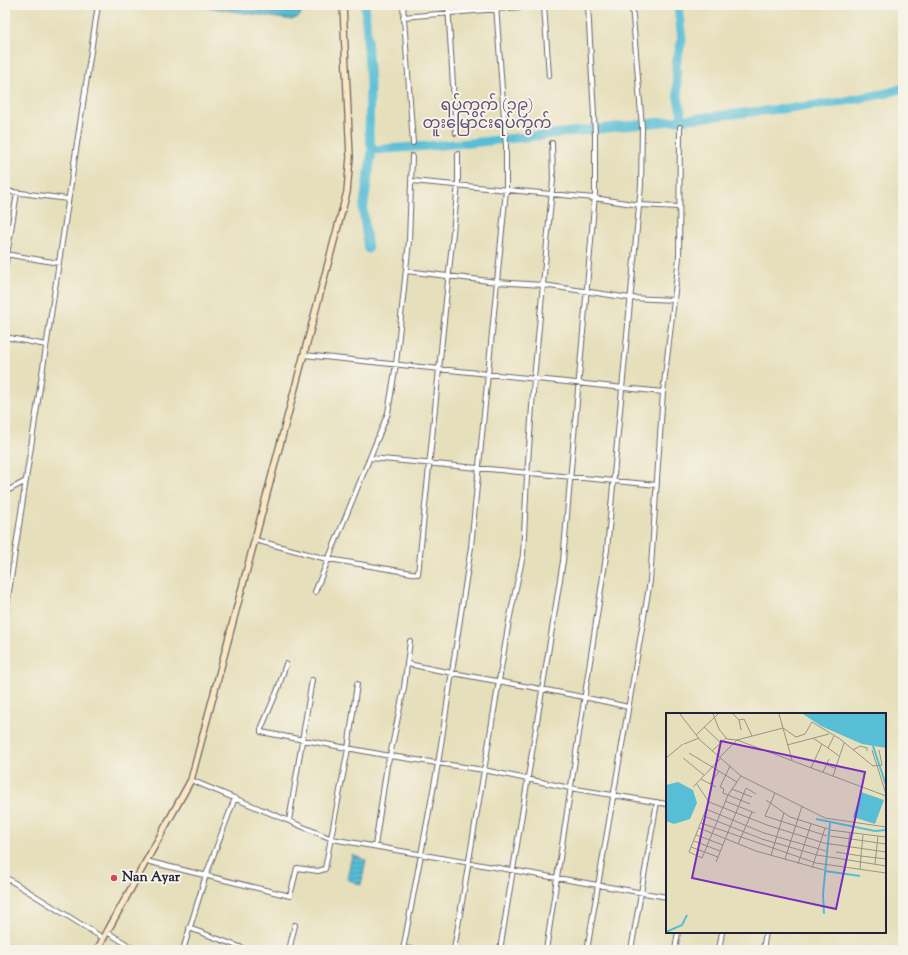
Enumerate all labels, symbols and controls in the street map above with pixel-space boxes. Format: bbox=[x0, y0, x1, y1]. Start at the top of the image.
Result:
district label: ရပ်ကွက် (၁၉) တူးမြောင်းရပ်ကွက် bbox=[423, 93, 551, 137]
inset map bbox=[666, 713, 886, 933]
place label: Nan Ayar bbox=[122, 868, 181, 888]
marker: Nan Ayar bbox=[109, 873, 119, 883]

